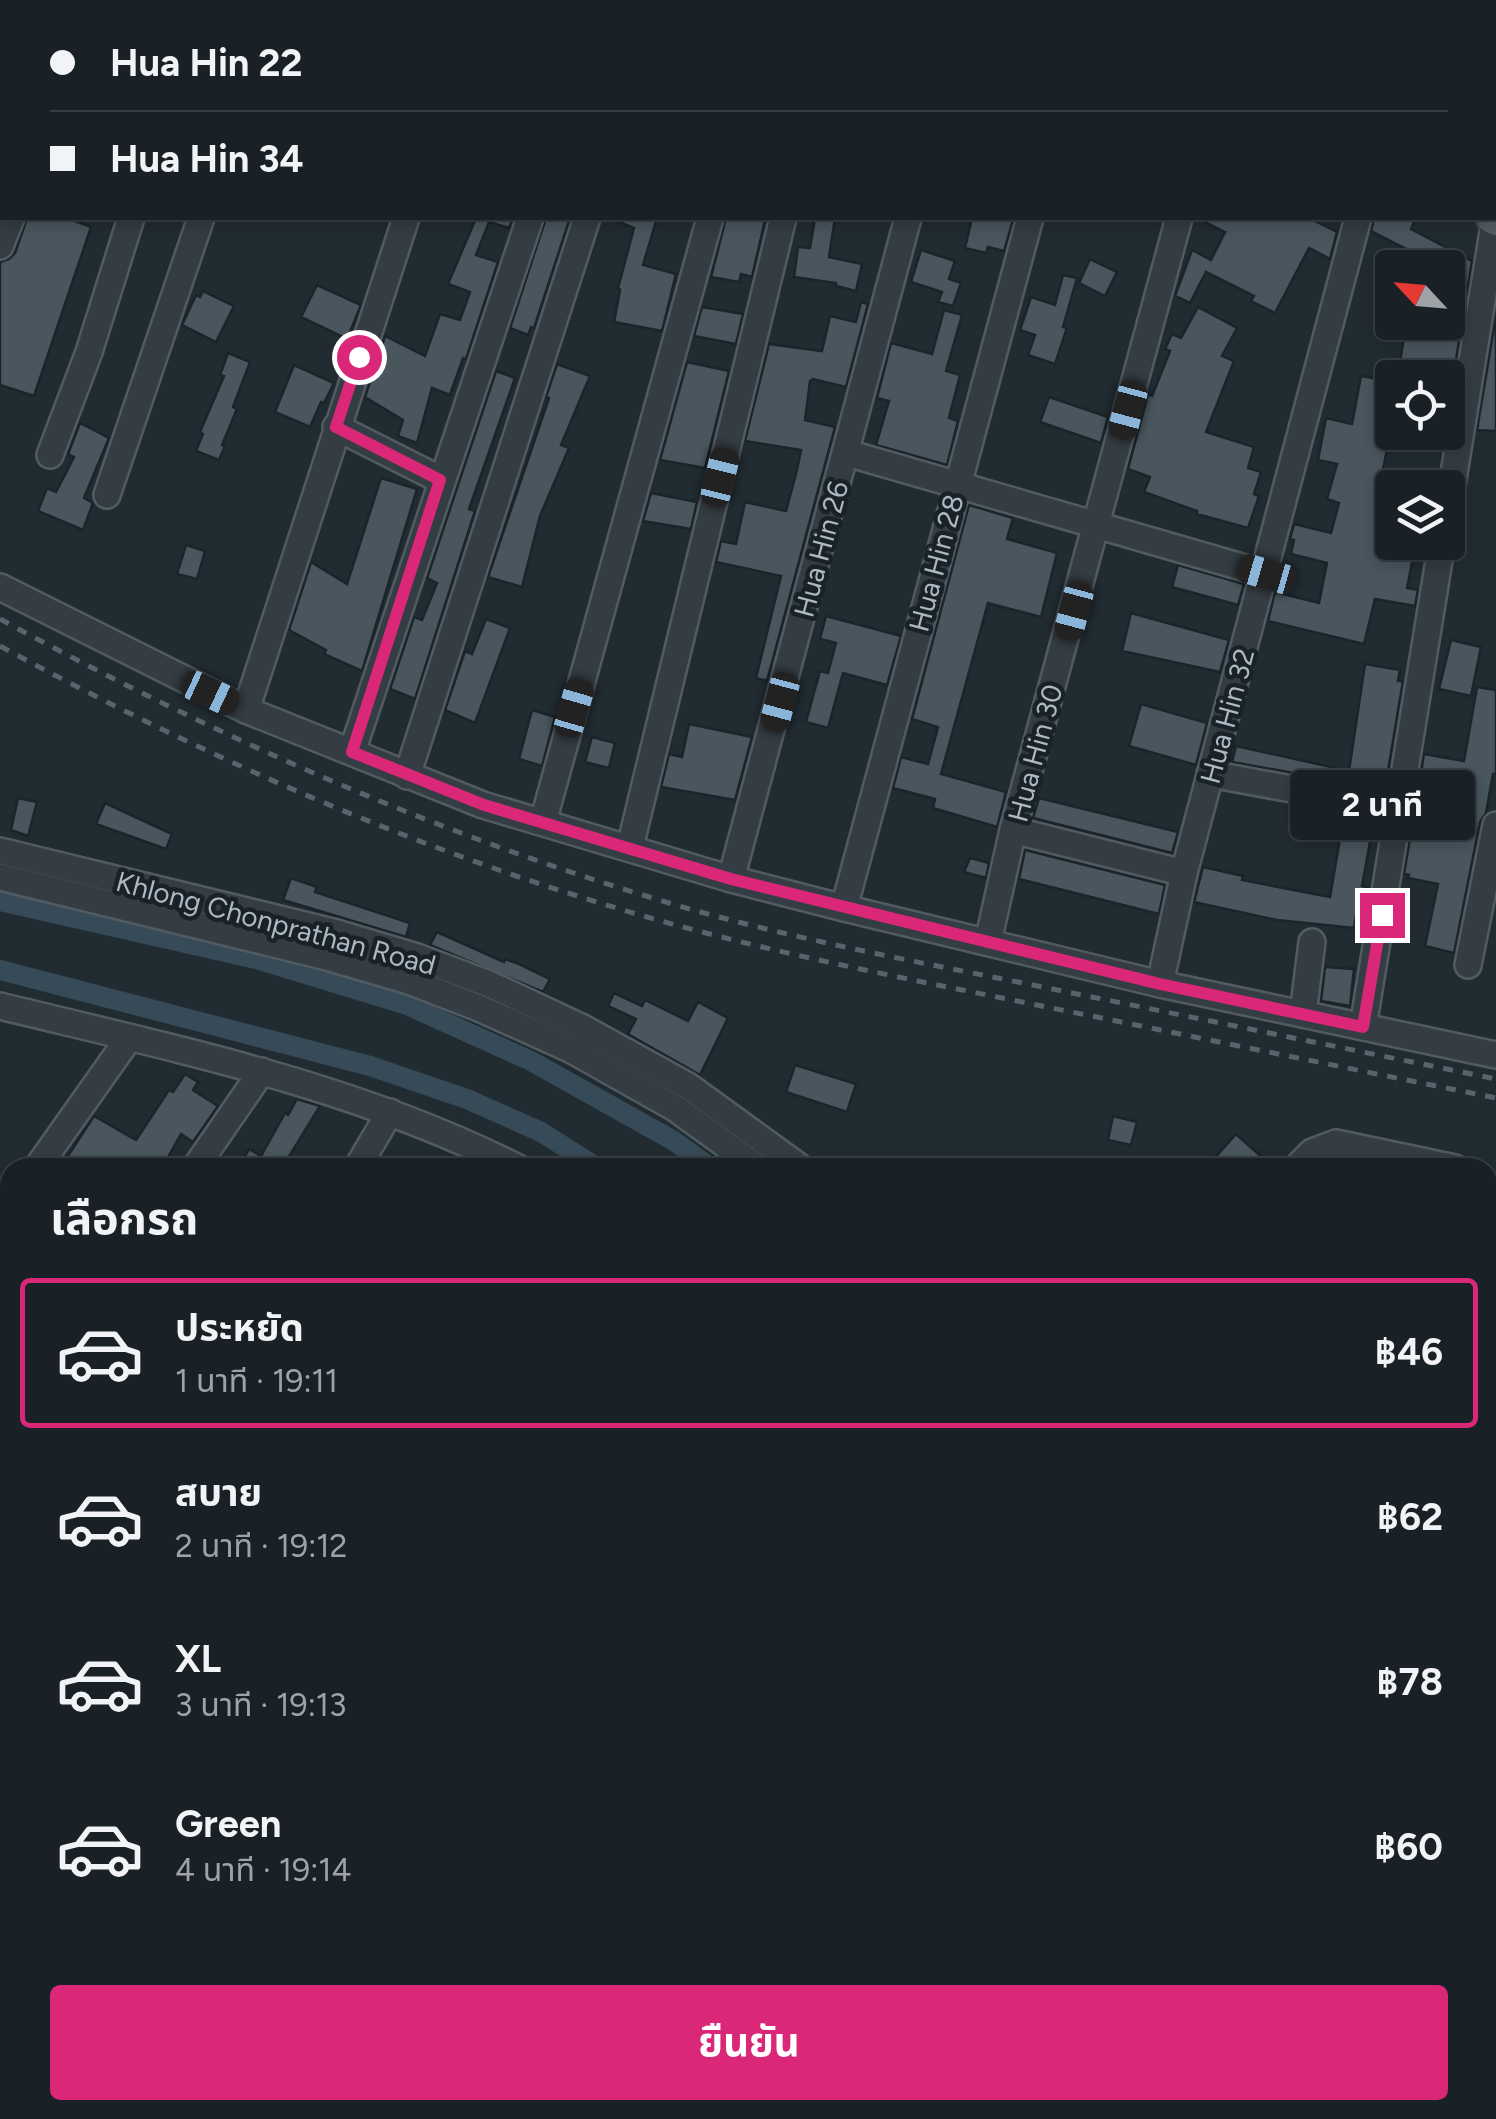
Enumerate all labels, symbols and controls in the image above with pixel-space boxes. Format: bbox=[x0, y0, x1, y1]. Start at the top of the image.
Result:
text: Hua Hin 22 bbox=[110, 40, 302, 86]
text: Hua Hin 34 bbox=[110, 136, 304, 182]
north arrow bbox=[1375, 250, 1465, 340]
map controls bbox=[1375, 250, 1465, 560]
route start bbox=[337, 335, 382, 380]
button: locate bbox=[1375, 360, 1465, 450]
car bbox=[1106, 377, 1150, 443]
car bbox=[698, 444, 742, 510]
button: layers bbox=[1375, 470, 1465, 560]
street label: Hua Hin 26 bbox=[787, 477, 856, 621]
street label: Hua Hin 28 bbox=[901, 491, 971, 635]
car bbox=[1233, 551, 1299, 597]
car bbox=[1052, 578, 1096, 644]
street label: Hua Hin 32 bbox=[1193, 645, 1261, 787]
car bbox=[176, 667, 244, 719]
car bbox=[758, 669, 802, 735]
car bbox=[551, 675, 597, 741]
street label: Hua Hin 30 bbox=[1000, 680, 1070, 826]
callout: 2 นาที bbox=[1290, 770, 1474, 840]
text: 2 นาที bbox=[1342, 786, 1423, 824]
street label: Khlong Chonprathan Road bbox=[112, 864, 440, 982]
route end bbox=[1360, 893, 1405, 938]
text: เลือกรถ bbox=[50, 1191, 198, 1245]
text: ประหยัด bbox=[175, 1305, 304, 1351]
icon: car bbox=[55, 1308, 145, 1398]
text: ฿46 bbox=[1375, 1329, 1443, 1375]
text: 1 นาที · 19:11 bbox=[175, 1362, 338, 1400]
text: สบาย bbox=[175, 1470, 262, 1516]
icon: car bbox=[55, 1473, 145, 1563]
text: ฿62 bbox=[1377, 1494, 1443, 1540]
text: 2 นาที · 19:12 bbox=[175, 1527, 347, 1565]
text: XL bbox=[175, 1636, 221, 1682]
icon: car bbox=[55, 1638, 145, 1728]
text: ฿78 bbox=[1377, 1659, 1443, 1705]
text: 3 นาที · 19:13 bbox=[175, 1686, 346, 1724]
text: Green bbox=[175, 1801, 281, 1847]
icon: car bbox=[55, 1803, 145, 1893]
text: ฿60 bbox=[1374, 1824, 1443, 1870]
text: 4 นาที · 19:14 bbox=[175, 1851, 351, 1889]
button: ยืนยัน bbox=[50, 1985, 1448, 2100]

